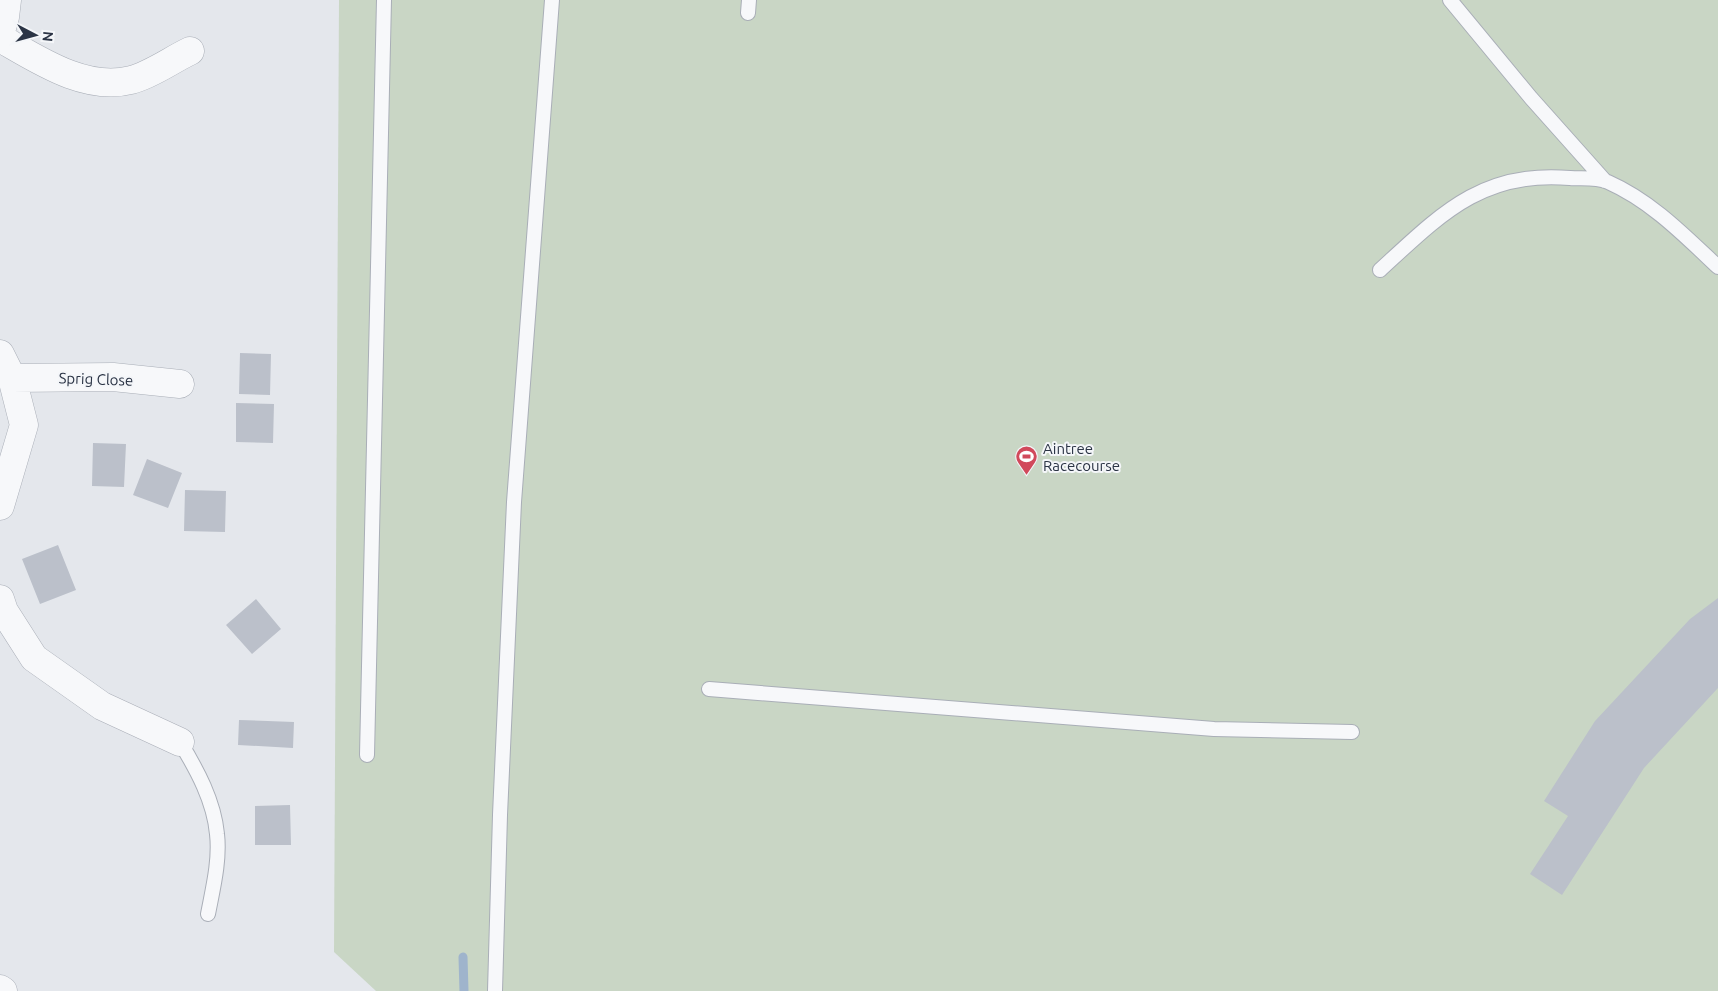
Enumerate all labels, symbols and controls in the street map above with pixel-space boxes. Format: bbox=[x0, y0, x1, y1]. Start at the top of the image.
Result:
north arrow bbox=[10, 10, 60, 60]
text: N bbox=[39, 30, 56, 42]
street label: Sprig Close bbox=[58, 369, 134, 389]
place label: Aintree Racecourse bbox=[1043, 440, 1120, 474]
sports icon: Aintree Racecourse bbox=[1015, 445, 1039, 476]

